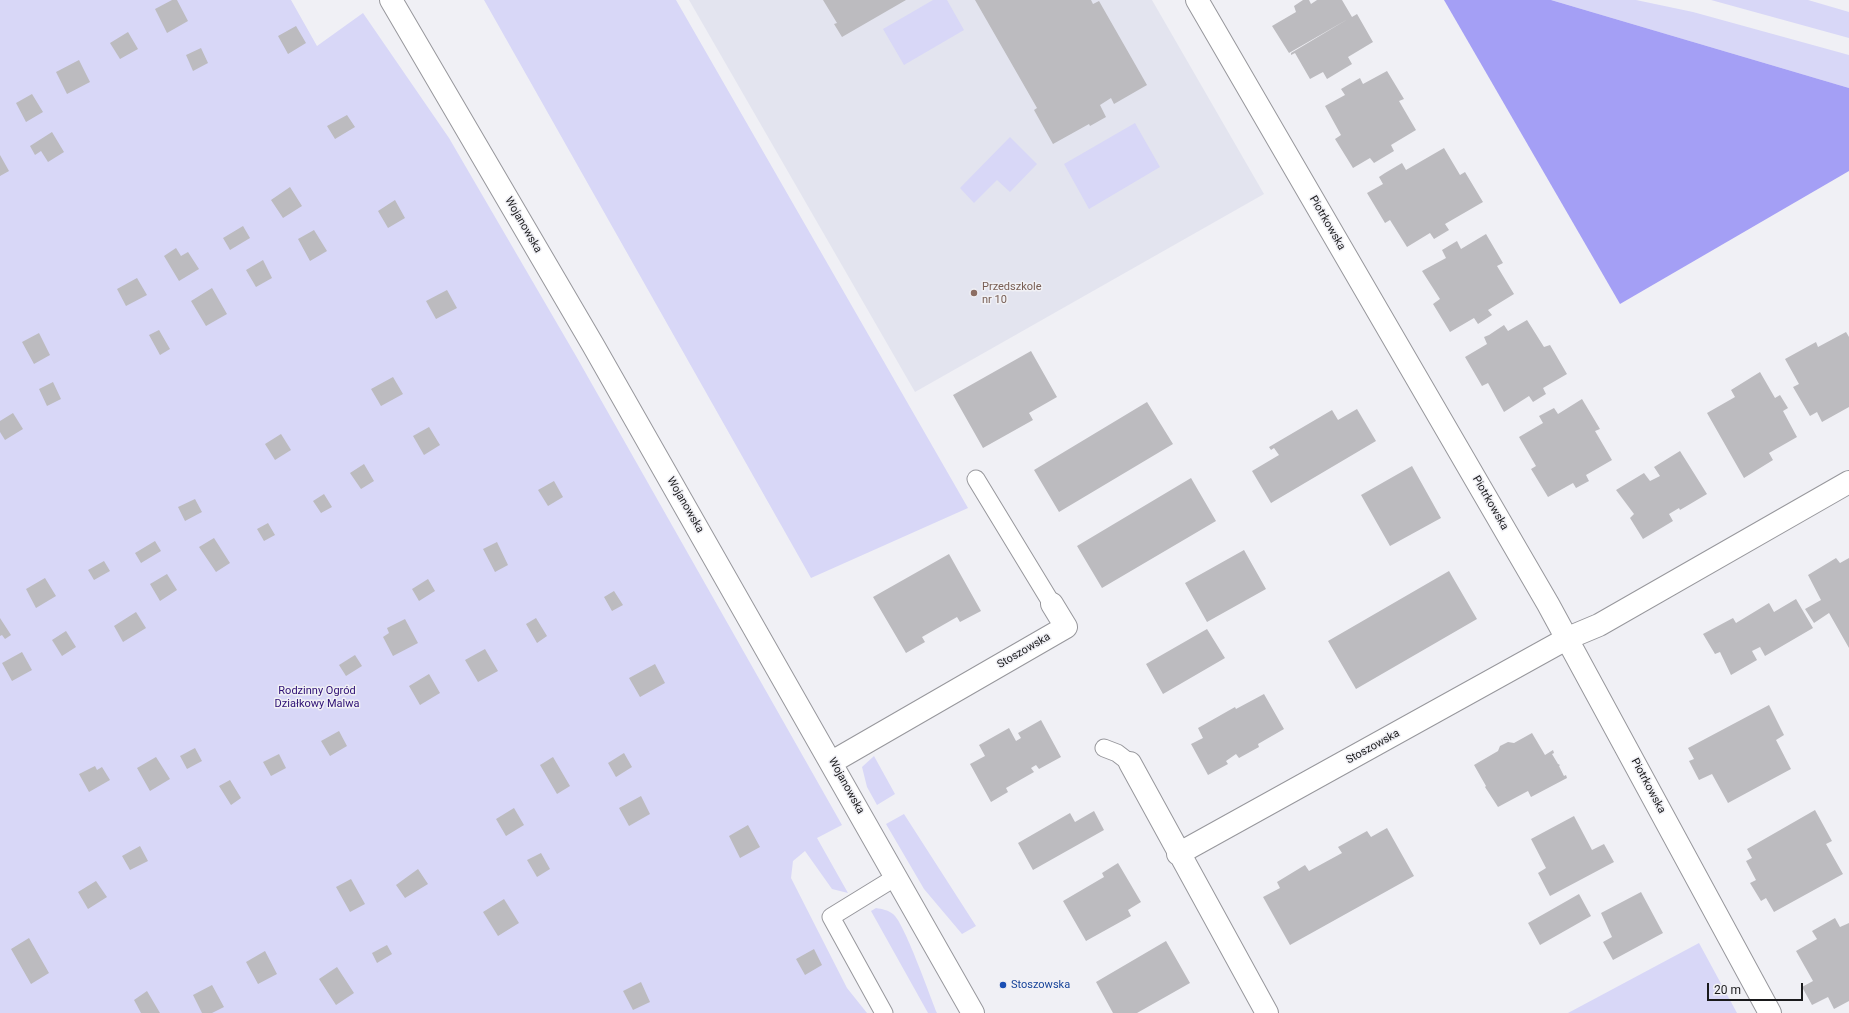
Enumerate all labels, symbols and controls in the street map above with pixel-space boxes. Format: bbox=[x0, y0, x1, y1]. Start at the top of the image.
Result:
street label: Piotrkowska bbox=[1306, 193, 1348, 253]
street label: Wojanowska bbox=[502, 195, 544, 255]
place label: Przedszkole nr 10 bbox=[982, 280, 1042, 306]
marker: Przedszkole nr 10 bbox=[969, 288, 979, 298]
street label: Piotrkowska bbox=[1469, 473, 1511, 533]
street label: Wojanowska bbox=[664, 475, 706, 535]
street label: Stoszowska bbox=[995, 631, 1053, 671]
park label: Rodzinny Ogród Działkowy Malwa bbox=[275, 684, 359, 710]
street label: Stoszowska bbox=[1344, 727, 1402, 767]
street label: Wojanowska bbox=[825, 756, 867, 816]
street label: Piotrkowska bbox=[1628, 756, 1668, 816]
scale bar bbox=[1709, 975, 1805, 1001]
place label: Stoszowska bbox=[1011, 978, 1070, 992]
marker: Stoszowska bbox=[998, 980, 1008, 990]
text: 20 m bbox=[1714, 983, 1741, 997]

